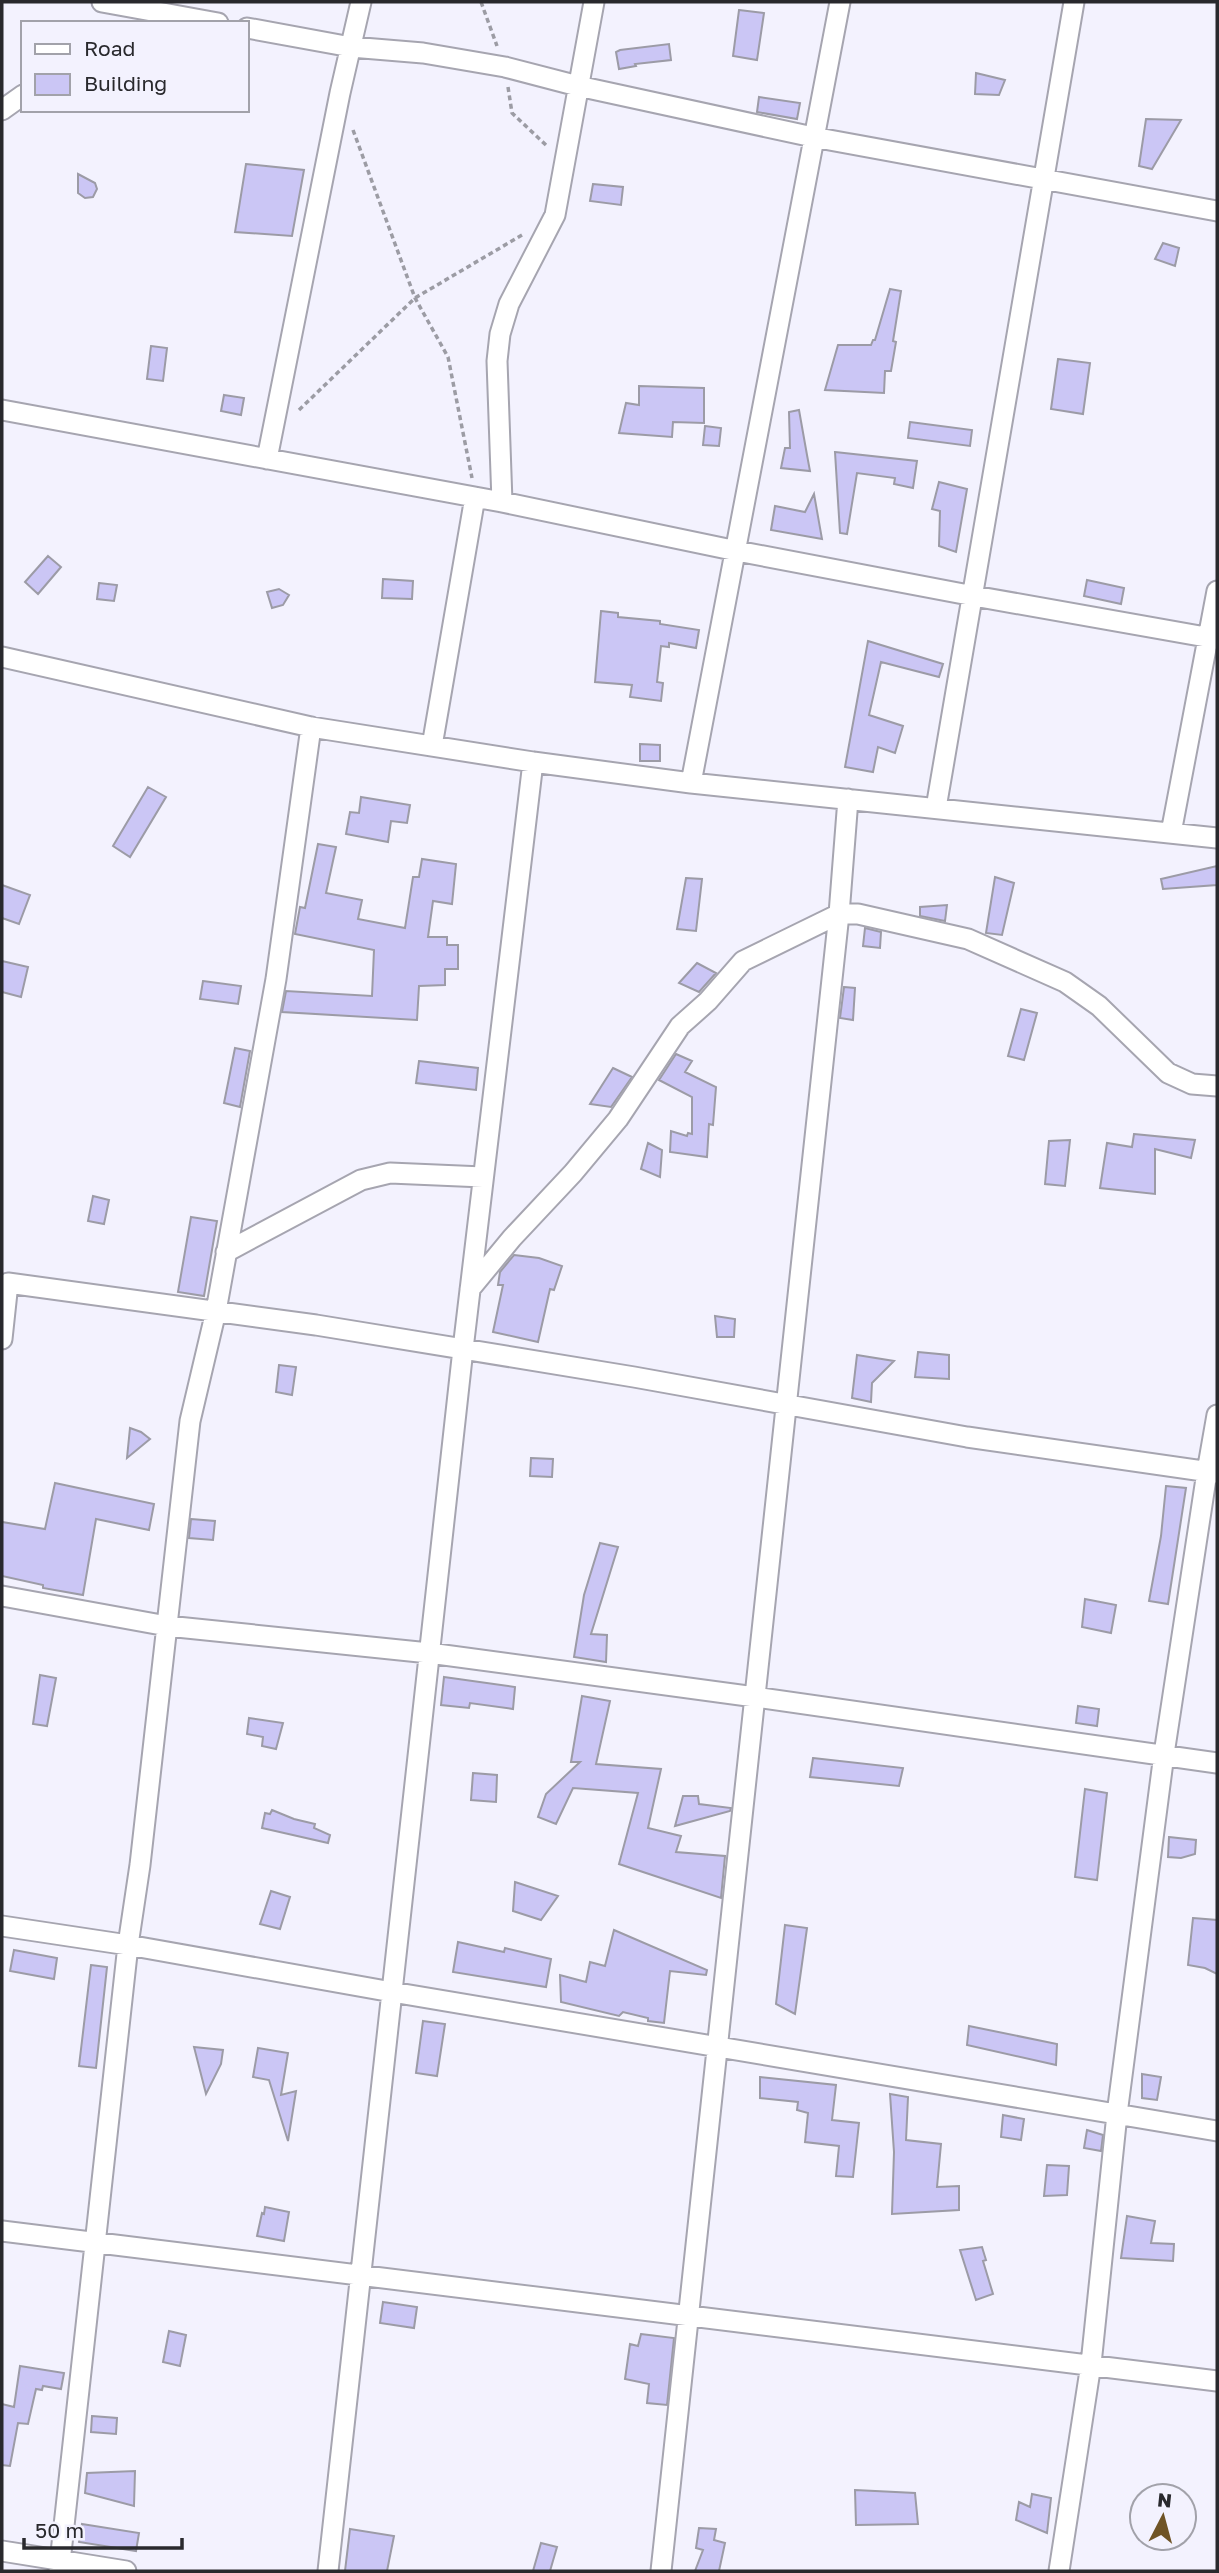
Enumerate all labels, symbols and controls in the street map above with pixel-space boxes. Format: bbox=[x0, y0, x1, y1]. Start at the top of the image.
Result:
legend bbox=[21, 21, 248, 112]
text: Road bbox=[84, 35, 135, 61]
text: Building bbox=[84, 70, 167, 96]
north arrow bbox=[1128, 2482, 1198, 2552]
text: N bbox=[1156, 2487, 1173, 2512]
scale bar bbox=[24, 2506, 182, 2550]
text: 50 m bbox=[35, 2517, 84, 2543]

